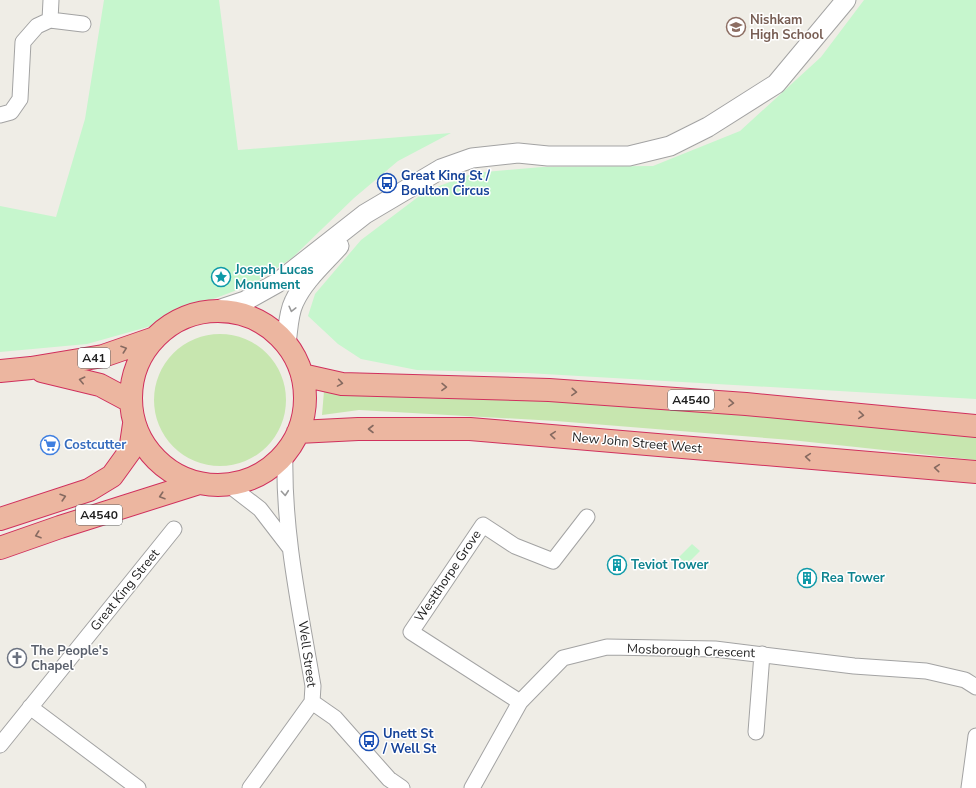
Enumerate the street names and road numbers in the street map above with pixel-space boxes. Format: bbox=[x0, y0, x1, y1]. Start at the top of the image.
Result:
road number: A41 bbox=[78, 348, 110, 368]
road number: A4540 bbox=[668, 390, 714, 410]
street label: New John Street West bbox=[571, 428, 703, 458]
road number: A4540 bbox=[76, 505, 122, 525]
street label: Westthorpe Grove bbox=[411, 526, 486, 626]
street label: Great King Street bbox=[86, 545, 164, 635]
street label: Well Street bbox=[293, 620, 321, 689]
street label: Mosborough Crescent bbox=[627, 640, 756, 662]

